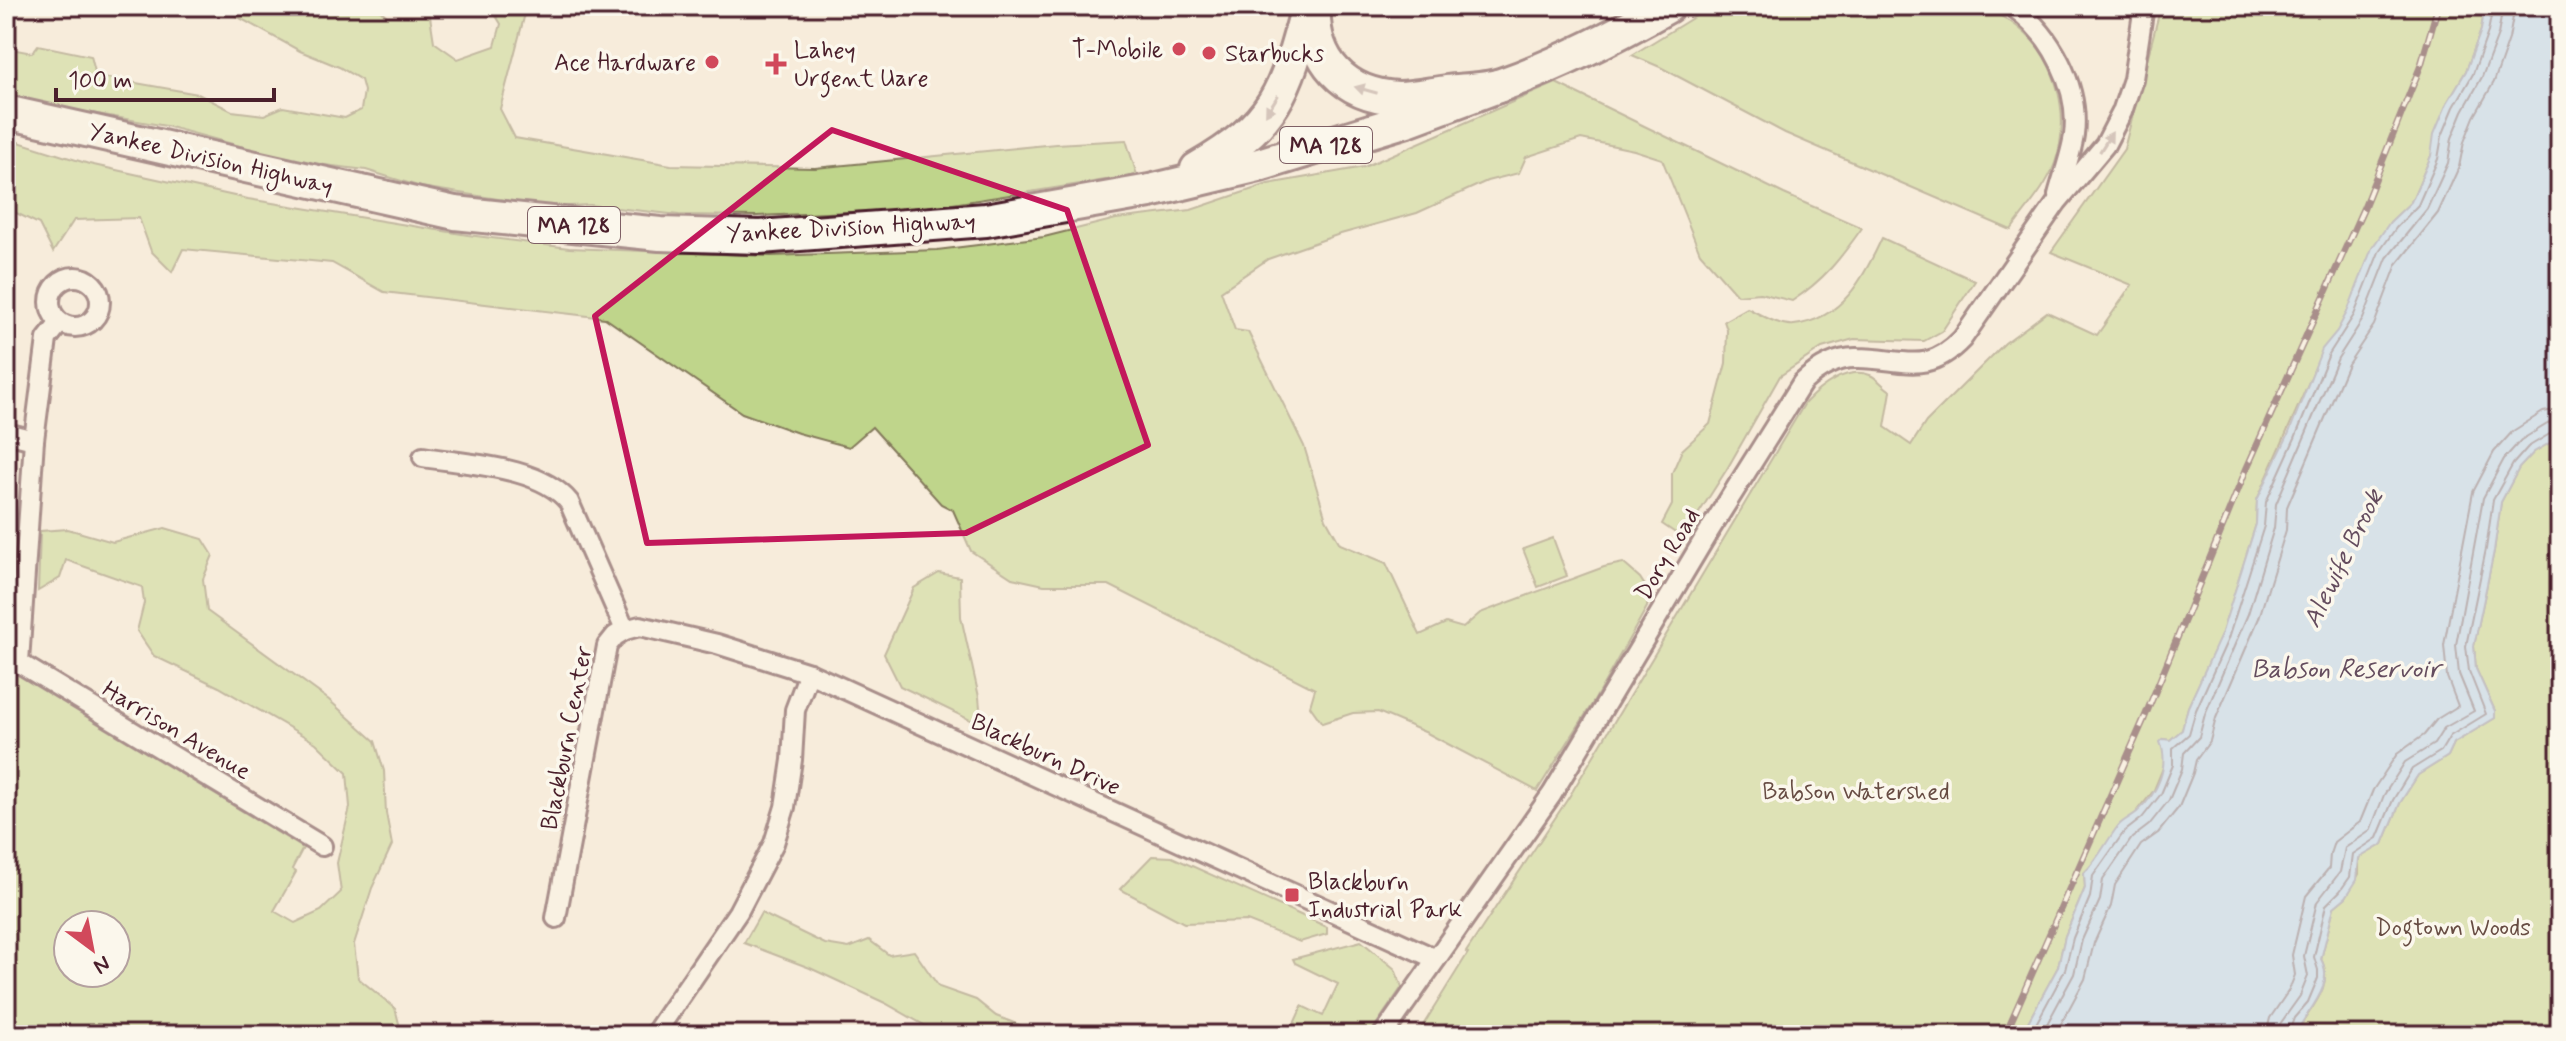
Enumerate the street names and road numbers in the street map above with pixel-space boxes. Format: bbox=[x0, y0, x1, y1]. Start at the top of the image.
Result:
street label: Yankee Division Highway bbox=[85, 116, 336, 205]
road number: MA 128 bbox=[1280, 127, 1372, 163]
street label: Yankee Division Highway bbox=[726, 206, 977, 253]
road number: MA 128 bbox=[528, 207, 620, 243]
street label: Dory Road bbox=[1629, 503, 1708, 607]
street label: Blackburn Center bbox=[534, 644, 600, 833]
street label: Harrison Avenue bbox=[96, 675, 256, 788]
street label: Blackburn Drive bbox=[965, 707, 1125, 804]

